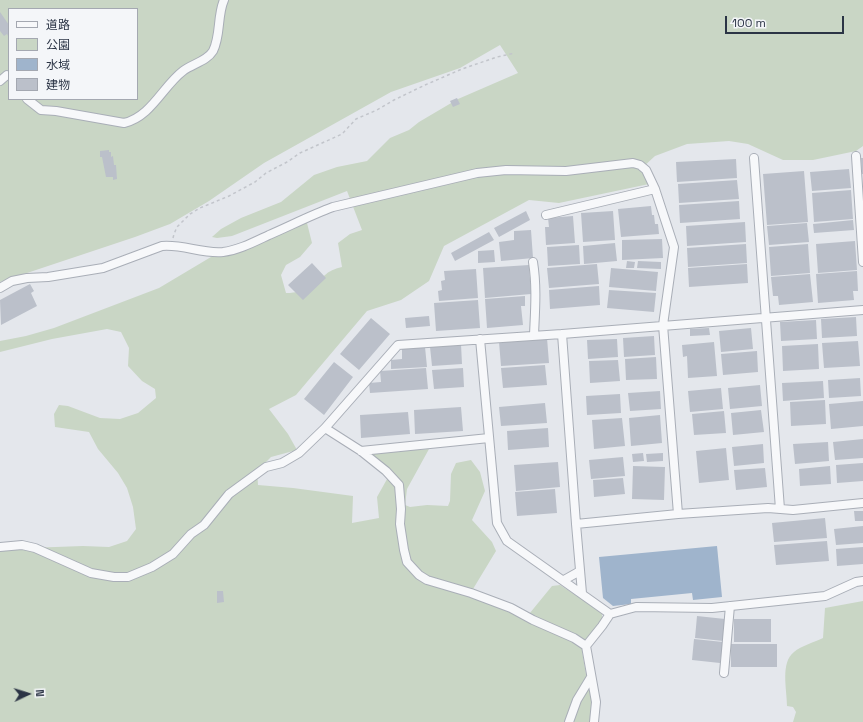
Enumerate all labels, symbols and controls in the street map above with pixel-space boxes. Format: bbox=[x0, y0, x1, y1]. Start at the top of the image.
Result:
legend bbox=[8, 8, 138, 100]
scale bar bbox=[727, 8, 846, 34]
text: 100 m bbox=[732, 15, 766, 31]
text: 道路 bbox=[46, 17, 70, 33]
text: 公園 bbox=[46, 37, 70, 53]
text: 水域 bbox=[46, 57, 70, 73]
text: 建物 bbox=[46, 77, 70, 93]
north arrow bbox=[8, 674, 48, 714]
text: N bbox=[33, 689, 47, 697]

